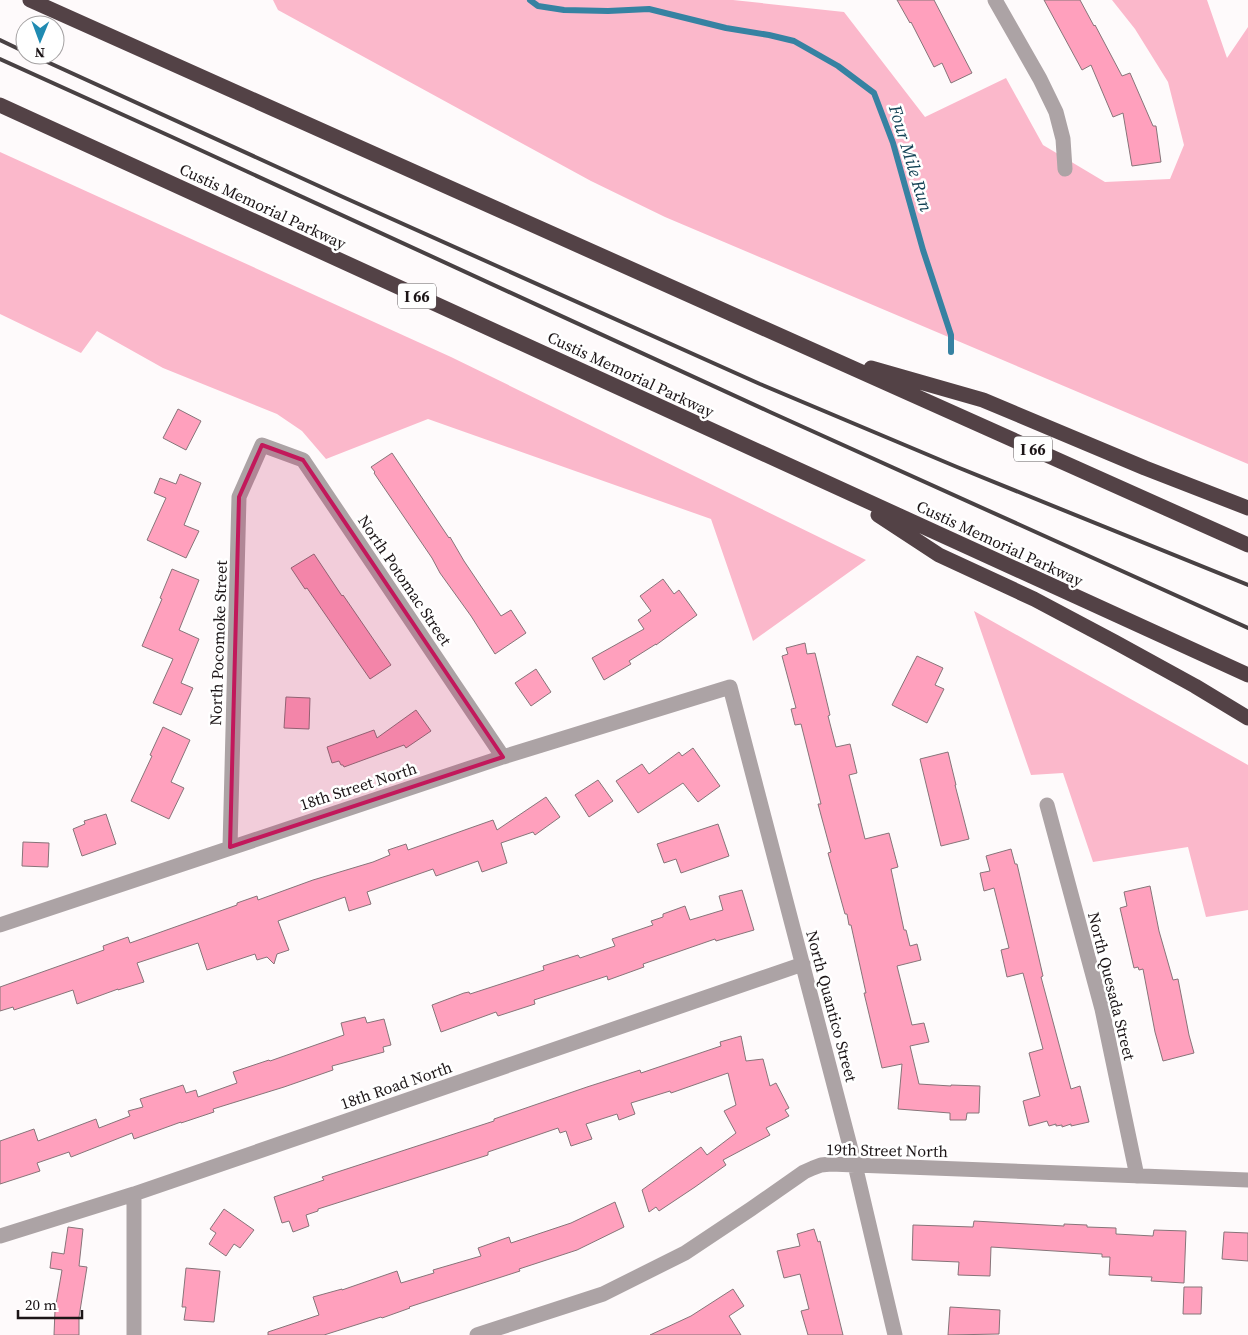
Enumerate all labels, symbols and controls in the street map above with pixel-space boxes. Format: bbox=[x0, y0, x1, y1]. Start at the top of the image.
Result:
north arrow bbox=[15, 15, 65, 65]
text: N bbox=[34, 43, 45, 63]
water label: Four Mile Run bbox=[883, 101, 939, 214]
street label: Custis Memorial Parkway bbox=[176, 158, 351, 255]
road number: I 66 bbox=[398, 284, 436, 308]
street label: Custis Memorial Parkway bbox=[544, 326, 719, 423]
road number: I 66 bbox=[1014, 436, 1052, 462]
street label: Custis Memorial Parkway bbox=[913, 495, 1088, 592]
street label: North Potomac Street bbox=[353, 510, 457, 650]
street label: North Pocomoke Street bbox=[204, 559, 232, 726]
street label: 18th Street North bbox=[297, 757, 420, 815]
street label: North Quesada Street bbox=[1083, 910, 1141, 1063]
street label: North Quantico Street bbox=[801, 928, 863, 1085]
street label: 18th Road North bbox=[337, 1055, 455, 1114]
street label: 19th Street North bbox=[826, 1138, 949, 1162]
scale bar bbox=[18, 1288, 81, 1320]
text: 20 m bbox=[25, 1294, 57, 1315]

